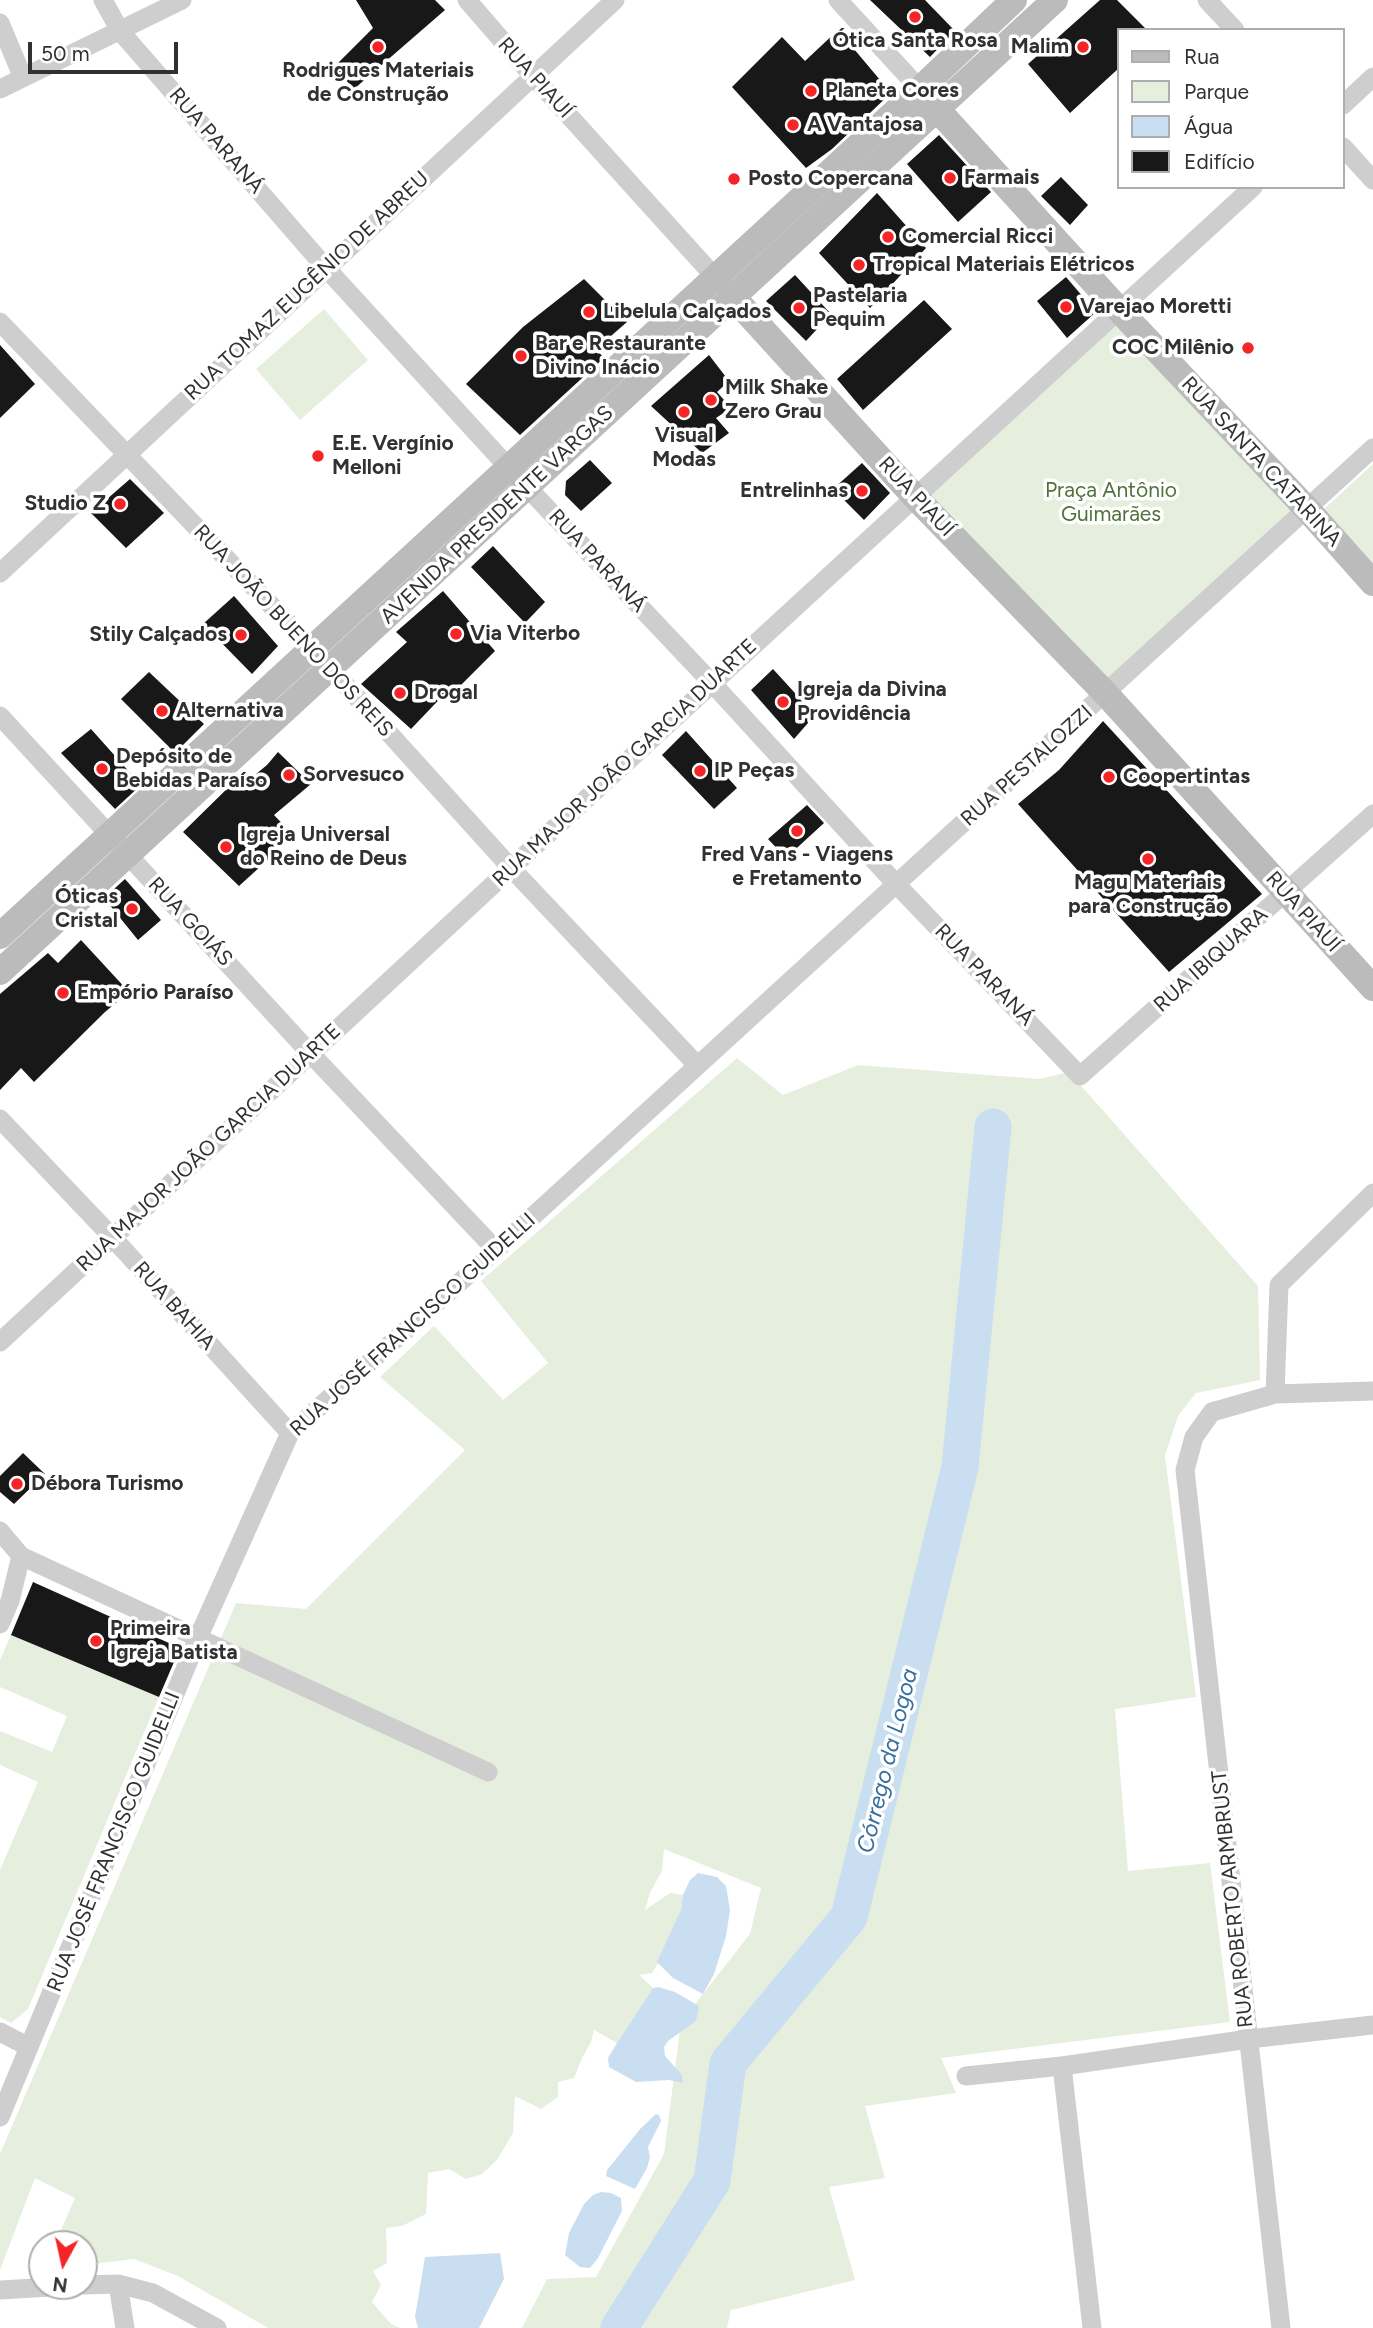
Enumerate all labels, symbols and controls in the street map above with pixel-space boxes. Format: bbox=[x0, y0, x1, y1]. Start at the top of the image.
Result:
marker: Ótica Santa Rosa bbox=[907, 9, 923, 25]
scale bar bbox=[32, 28, 182, 72]
place label: Ótica Santa Rosa bbox=[832, 28, 998, 54]
legend bbox=[1118, 28, 1345, 189]
street label: RUA PIAUÍ bbox=[492, 32, 578, 124]
place label: Malim bbox=[1011, 34, 1069, 60]
marker: Rodrigues Materiais de Construção bbox=[370, 39, 386, 55]
marker: Malim bbox=[1075, 39, 1091, 55]
text: 50 m bbox=[41, 41, 90, 66]
text: Rua bbox=[1184, 44, 1220, 69]
place label: Rodrigues Materiais de Construção bbox=[282, 58, 474, 108]
place label: Planeta Cores bbox=[825, 78, 959, 104]
text: Parque bbox=[1184, 79, 1249, 104]
street label: RUA PARANÁ bbox=[163, 83, 269, 199]
marker: Planeta Cores bbox=[803, 83, 819, 99]
place label: A Vantajosa bbox=[807, 112, 923, 138]
text: Água bbox=[1184, 114, 1233, 139]
marker: A Vantajosa bbox=[785, 117, 801, 133]
text: Edifício bbox=[1184, 149, 1255, 174]
place label: Farmais bbox=[964, 165, 1039, 191]
street label: RUA TOMAZ EUGÊNIO DE ABREU bbox=[180, 166, 434, 406]
place label: Posto Copercana bbox=[748, 166, 913, 192]
marker: Farmais bbox=[942, 170, 958, 186]
marker: Posto Copercana bbox=[726, 171, 742, 187]
place label: Comercial Ricci bbox=[902, 224, 1053, 250]
marker: Comercial Ricci bbox=[880, 229, 896, 245]
place label: Tropical Materiais Elétricos bbox=[873, 252, 1134, 278]
marker: Tropical Materiais Elétricos bbox=[851, 257, 867, 273]
place label: Pastelaria Pequim bbox=[813, 283, 907, 333]
place label: Varejao Moretti bbox=[1080, 294, 1232, 320]
place label: Libelula Calçados bbox=[603, 299, 771, 325]
marker: Varejao Moretti bbox=[1058, 299, 1074, 315]
marker: Pastelaria Pequim bbox=[791, 300, 807, 316]
marker: Libelula Calçados bbox=[581, 304, 597, 320]
place label: Bar e Restaurante Divino Inácio bbox=[535, 331, 706, 381]
place label: COC Milênio bbox=[1112, 335, 1234, 361]
marker: COC Milênio bbox=[1240, 340, 1256, 356]
marker: Bar e Restaurante Divino Inácio bbox=[513, 348, 529, 364]
street label: RUA SANTA CATARINA bbox=[1176, 372, 1346, 552]
place label: Milk Shake Zero Grau bbox=[725, 375, 828, 425]
marker: Milk Shake Zero Grau bbox=[703, 392, 719, 408]
street label: AVENIDA PRESIDENTE VARGAS bbox=[376, 401, 618, 629]
marker: Visual Modas bbox=[676, 404, 692, 420]
place label: Visual Modas bbox=[652, 423, 716, 473]
place label: E.E. Vergínio Melloni bbox=[332, 431, 454, 481]
marker: E.E. Vergínio Melloni bbox=[310, 448, 326, 464]
street label: RUA PIAUÍ bbox=[873, 452, 959, 542]
place label: Entrelinhas bbox=[740, 478, 848, 504]
park label: Praça Antônio Guimarães bbox=[1045, 478, 1177, 528]
marker: Entrelinhas bbox=[854, 483, 870, 499]
place label: Studio Z bbox=[24, 491, 106, 517]
marker: Studio Z bbox=[112, 496, 128, 512]
street label: RUA PARANÁ bbox=[543, 504, 651, 618]
street label: RUA JOÃO BUENO DOS REIS bbox=[188, 520, 398, 742]
place label: Via Viterbo bbox=[470, 621, 580, 647]
place label: Stily Calçados bbox=[89, 622, 227, 648]
marker: Via Viterbo bbox=[448, 626, 464, 642]
marker: Stily Calçados bbox=[233, 627, 249, 643]
street label: RUA MAJOR JOÃO GARCIA DUARTE bbox=[488, 634, 762, 892]
place label: Igreja da Divina Providência bbox=[797, 677, 947, 727]
place label: Drogal bbox=[414, 680, 478, 706]
marker: Drogal bbox=[392, 685, 408, 701]
marker: Igreja da Divina Providência bbox=[775, 694, 791, 710]
place label: Alternativa bbox=[176, 698, 284, 724]
street label: RUA PESTALOZZI bbox=[956, 700, 1098, 832]
marker: Alternativa bbox=[154, 703, 170, 719]
place label: Depósito de Bebidas Paraíso bbox=[116, 744, 267, 794]
place label: IP Peças bbox=[714, 758, 794, 784]
marker: Depósito de Bebidas Paraíso bbox=[94, 761, 110, 777]
place label: Sorvesuco bbox=[303, 762, 404, 788]
marker: IP Peças bbox=[692, 763, 708, 779]
place label: Coopertintas bbox=[1123, 764, 1250, 790]
marker: Sorvesuco bbox=[281, 767, 297, 783]
marker: Coopertintas bbox=[1101, 769, 1117, 785]
place label: Igreja Universal do Reino de Deus bbox=[240, 822, 407, 872]
marker: Fred Vans - Viagens e Fretamento bbox=[789, 823, 805, 839]
marker: Igreja Universal do Reino de Deus bbox=[218, 839, 234, 855]
place label: Fred Vans - Viagens e Fretamento bbox=[701, 842, 893, 892]
marker: Magu Materiais para Construção bbox=[1140, 851, 1156, 867]
street label: RUA PIAUÍ bbox=[1260, 866, 1346, 958]
place label: Magu Materiais para Construção bbox=[1068, 870, 1228, 920]
street label: RUA GOIÁS bbox=[142, 872, 238, 972]
place label: Óticas Cristal bbox=[55, 884, 118, 934]
marker: Óticas Cristal bbox=[124, 901, 140, 917]
street label: RUA IBIQUARA bbox=[1149, 902, 1273, 1018]
street label: RUA PARANÁ bbox=[929, 919, 1039, 1031]
place label: Empório Paraíso bbox=[77, 980, 233, 1006]
marker: Empório Paraíso bbox=[55, 985, 71, 1001]
street label: RUA MAJOR JOÃO GARCIA DUARTE bbox=[72, 1019, 346, 1277]
street label: RUA JOSÉ FRANCISCO GUIDELLI bbox=[285, 1208, 541, 1442]
street label: RUA BAHIA bbox=[128, 1257, 220, 1355]
place label: Débora Turismo bbox=[31, 1471, 183, 1497]
marker: Débora Turismo bbox=[9, 1476, 25, 1492]
place label: Primeira Igreja Batista bbox=[110, 1616, 238, 1666]
marker: Primeira Igreja Batista bbox=[88, 1633, 104, 1649]
water label: Córrego da Logoa bbox=[852, 1666, 924, 1856]
street label: RUA JOSÉ FRANCISCO GUIDELLI bbox=[42, 1688, 186, 1996]
street label: RUA ROBERTO ARMBRUST bbox=[1207, 1769, 1259, 2029]
north arrow bbox=[28, 2230, 98, 2300]
text: N bbox=[51, 2272, 69, 2297]

